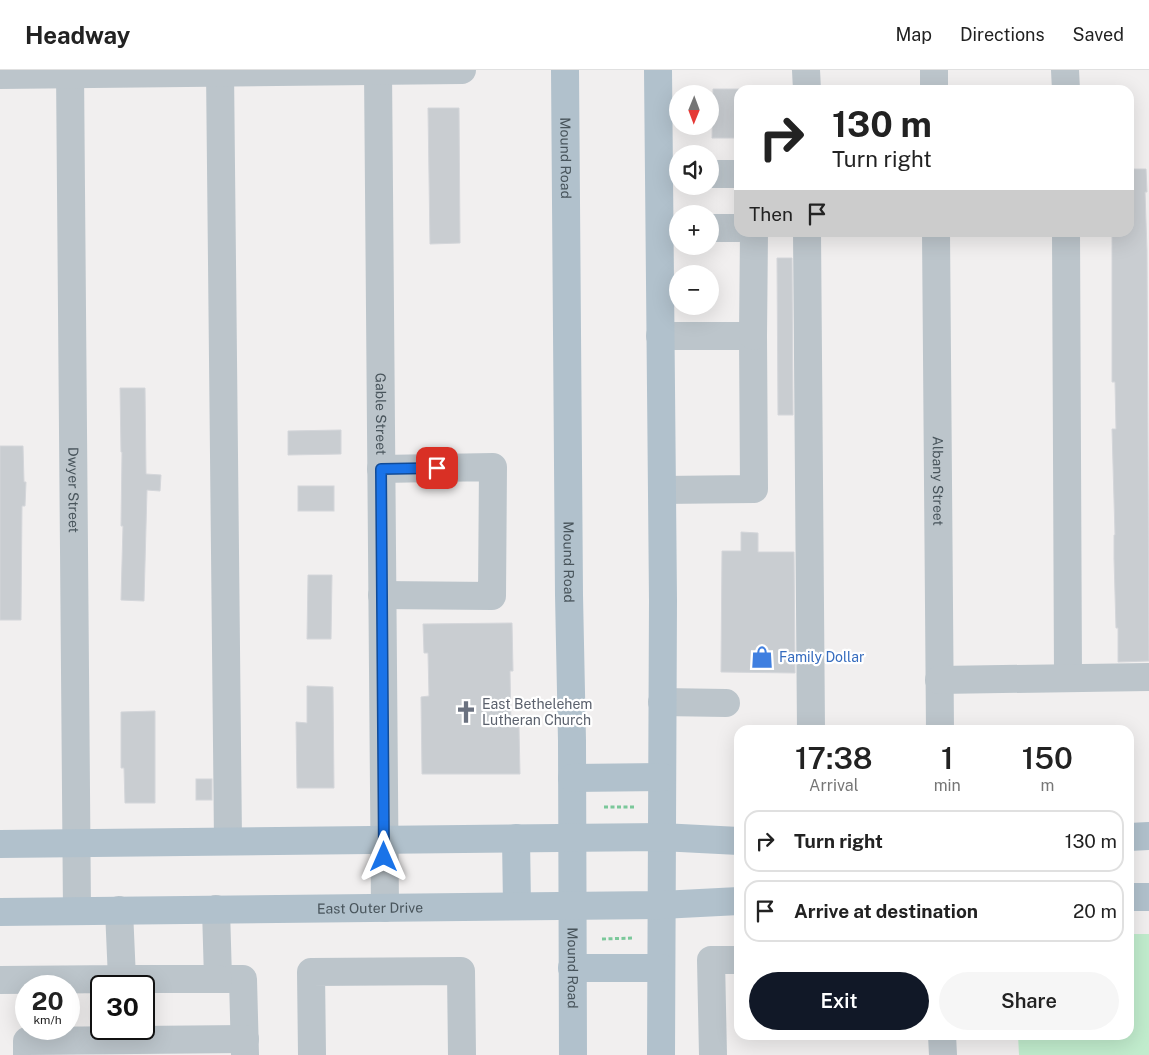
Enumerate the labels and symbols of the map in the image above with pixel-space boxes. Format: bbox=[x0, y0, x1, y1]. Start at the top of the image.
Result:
north arrow bbox=[669, 85, 719, 135]
street label: Mound Road bbox=[557, 117, 574, 199]
street label: Gable Street bbox=[373, 373, 389, 455]
street label: Albany Street bbox=[930, 436, 946, 526]
street label: Dwyer Street bbox=[65, 447, 82, 533]
pin bbox=[416, 447, 458, 489]
street label: Mound Road bbox=[560, 521, 577, 603]
shop icon: Family Dollar bbox=[749, 644, 775, 670]
place label: Family Dollar bbox=[779, 649, 864, 665]
place label: East Bethelehem Lutheran Church bbox=[482, 696, 592, 728]
church icon: East Bethelehem Lutheran Church bbox=[453, 699, 479, 725]
position arrow bbox=[357, 830, 409, 882]
street label: East Outer Drive bbox=[317, 900, 423, 917]
street label: Mound Road bbox=[565, 927, 581, 1009]
speed limit sign: 30 bbox=[90, 975, 155, 1040]

